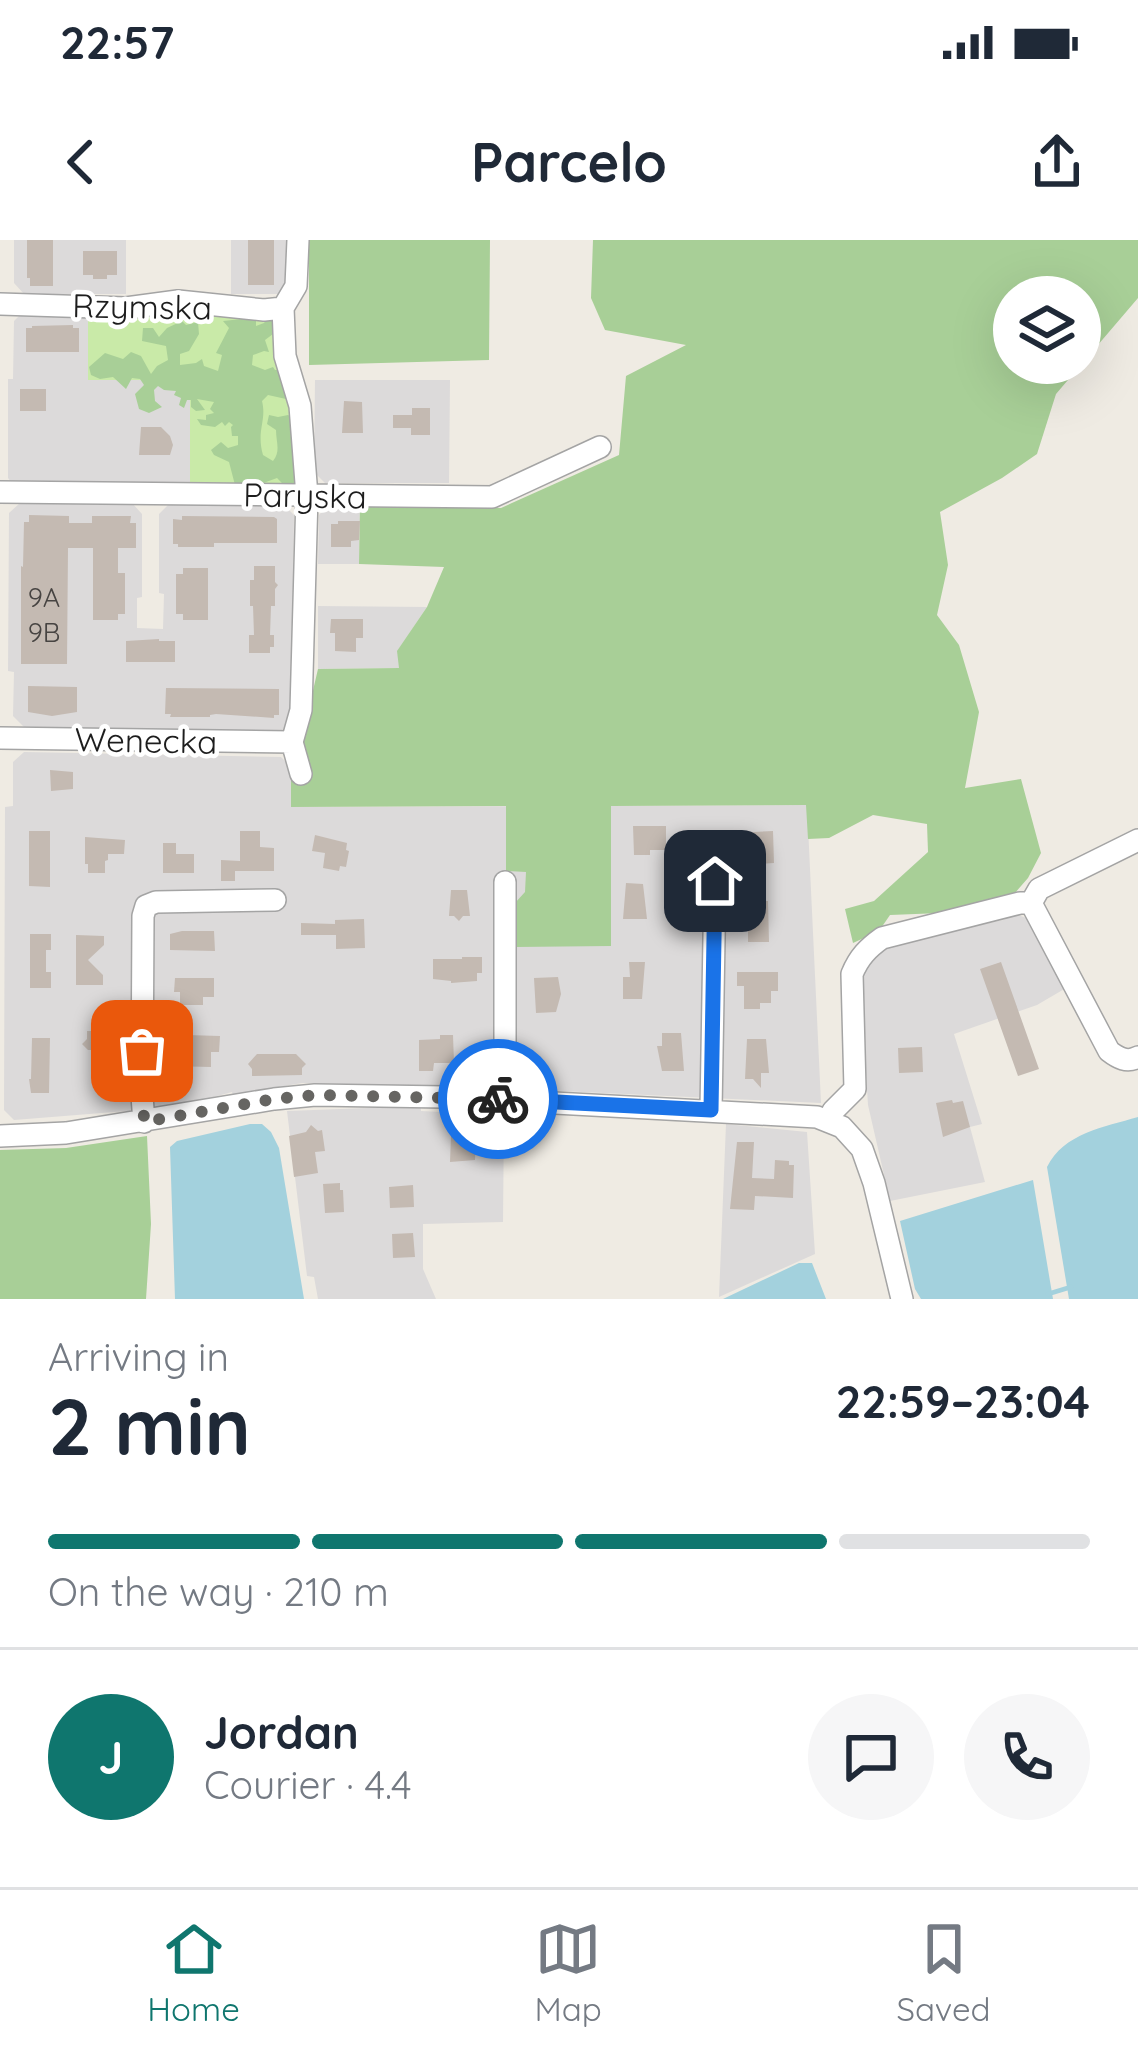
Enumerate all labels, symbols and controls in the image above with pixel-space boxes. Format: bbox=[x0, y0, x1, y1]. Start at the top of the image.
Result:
text: 22:57 bbox=[60, 14, 174, 70]
text: Parcelo bbox=[471, 128, 667, 196]
icon: back bbox=[48, 129, 114, 195]
icon: share bbox=[1024, 129, 1090, 195]
map controls bbox=[993, 276, 1101, 384]
button: layers bbox=[993, 276, 1101, 384]
street label: Rzymska bbox=[72, 284, 212, 328]
street label: Paryska bbox=[243, 473, 367, 517]
house number: 9A bbox=[28, 580, 60, 614]
house number: 9B bbox=[28, 615, 60, 649]
street label: Wenecka bbox=[74, 718, 218, 762]
pin bbox=[664, 830, 766, 932]
icon: home bbox=[682, 848, 748, 914]
pin bbox=[91, 1000, 193, 1102]
icon: bag bbox=[109, 1018, 175, 1084]
courier bbox=[438, 1039, 558, 1159]
icon: bike bbox=[465, 1066, 531, 1132]
text: Arriving in bbox=[48, 1332, 229, 1381]
text: 22:59–23:04 bbox=[836, 1373, 1090, 1429]
text: 2 min bbox=[48, 1377, 251, 1475]
text: On the way · 210 m bbox=[48, 1567, 389, 1616]
button: chat bbox=[808, 1694, 934, 1820]
button: phone bbox=[964, 1694, 1090, 1820]
text: Jordan bbox=[204, 1704, 359, 1760]
text: J bbox=[99, 1729, 123, 1785]
text: Courier · 4.4 bbox=[204, 1760, 412, 1809]
tab: Home bbox=[147, 1916, 240, 2029]
tab: Map bbox=[535, 1916, 602, 2029]
tab: Saved bbox=[897, 1916, 991, 2029]

